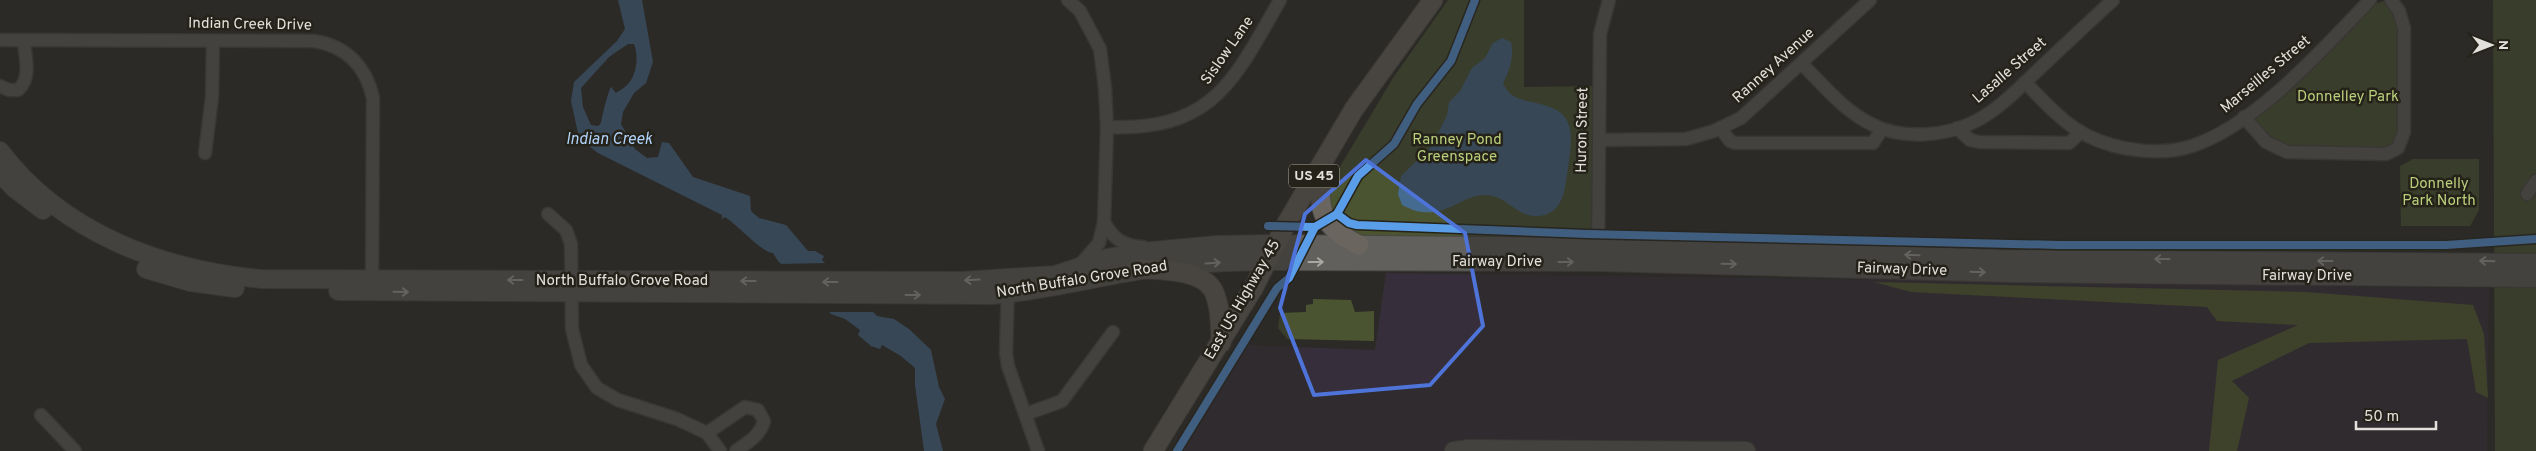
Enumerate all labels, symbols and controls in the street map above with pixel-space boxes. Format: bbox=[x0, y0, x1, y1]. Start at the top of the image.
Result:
street label: Sislow Lane bbox=[1197, 13, 1259, 89]
street label: Indian Creek Drive bbox=[188, 14, 312, 36]
north arrow bbox=[2466, 20, 2516, 70]
street label: Ranney Avenue bbox=[1729, 24, 1819, 108]
street label: Marseilles Street bbox=[2217, 32, 2315, 118]
street label: Lasalle Street bbox=[1969, 34, 2051, 108]
text: N bbox=[2494, 40, 2511, 50]
street label: Huron Street bbox=[1573, 87, 1593, 173]
park label: Donnelley Park bbox=[2297, 88, 2399, 107]
water label: Indian Creek bbox=[566, 130, 653, 150]
park label: Ranney Pond Greenspace bbox=[1412, 131, 1502, 167]
road number: US 45 bbox=[1289, 165, 1339, 188]
park label: Donnelly Park North bbox=[2402, 175, 2476, 211]
street label: East US Highway 45 bbox=[1201, 237, 1285, 363]
one-way arrow bbox=[1905, 251, 1921, 260]
street label: Fairway Drive bbox=[1452, 253, 1542, 272]
one-way arrow bbox=[2155, 254, 2171, 264]
one-way arrow bbox=[2317, 256, 2334, 266]
street label: North Buffalo Grove Road bbox=[995, 257, 1169, 303]
one-way arrow bbox=[1308, 257, 1324, 267]
one-way arrow bbox=[1558, 257, 1574, 267]
one-way arrow bbox=[2480, 257, 2496, 266]
one-way arrow bbox=[1204, 258, 1220, 267]
street label: Fairway Drive bbox=[1857, 259, 1947, 281]
one-way arrow bbox=[1720, 260, 1736, 269]
street label: Fairway Drive bbox=[2262, 267, 2352, 286]
one-way arrow bbox=[1970, 268, 1986, 277]
street label: North Buffalo Grove Road bbox=[536, 272, 708, 291]
one-way arrow bbox=[508, 275, 524, 285]
one-way arrow bbox=[740, 276, 756, 286]
one-way arrow bbox=[964, 276, 980, 285]
one-way arrow bbox=[822, 277, 838, 287]
one-way arrow bbox=[393, 288, 409, 297]
one-way arrow bbox=[904, 290, 921, 300]
scale bar bbox=[2356, 398, 2436, 430]
text: 50 m bbox=[2364, 408, 2399, 427]

